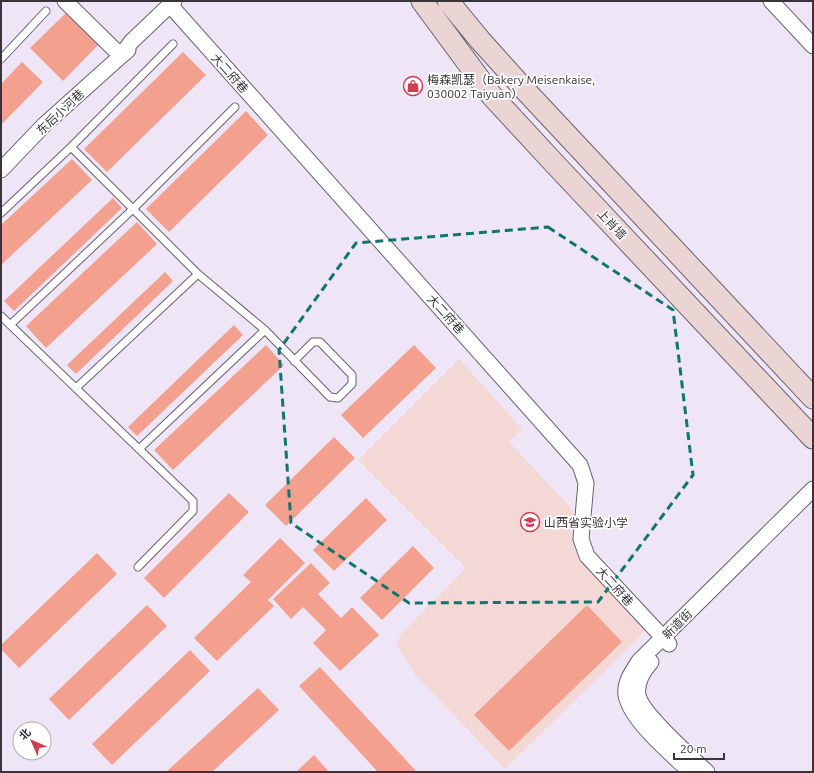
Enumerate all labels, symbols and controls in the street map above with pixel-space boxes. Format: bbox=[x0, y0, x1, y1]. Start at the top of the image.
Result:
street label: 大二府巷 bbox=[209, 51, 251, 95]
place label: 梅森凯瑟（Bakery Meisenkaise, 030002 Taiyuan） bbox=[427, 73, 595, 100]
shop icon: 梅森凯瑟（Bakery Meisenkaise, 030002 Taiyuan） bbox=[402, 75, 424, 97]
street label: 东后小河巷 bbox=[34, 87, 86, 137]
street label: 上肖墙 bbox=[595, 206, 629, 242]
street label: 大二府巷 bbox=[425, 292, 467, 336]
school or university icon: 山西省实验小学 bbox=[519, 511, 541, 533]
place label: 山西省实验小学 bbox=[544, 516, 628, 529]
street label: 大二府巷 bbox=[594, 564, 636, 608]
street label: 新道街 bbox=[660, 607, 694, 641]
north arrow bbox=[12, 721, 52, 761]
text: 北 bbox=[17, 726, 33, 742]
scale bar bbox=[674, 735, 724, 761]
text: 20 m bbox=[680, 742, 707, 755]

